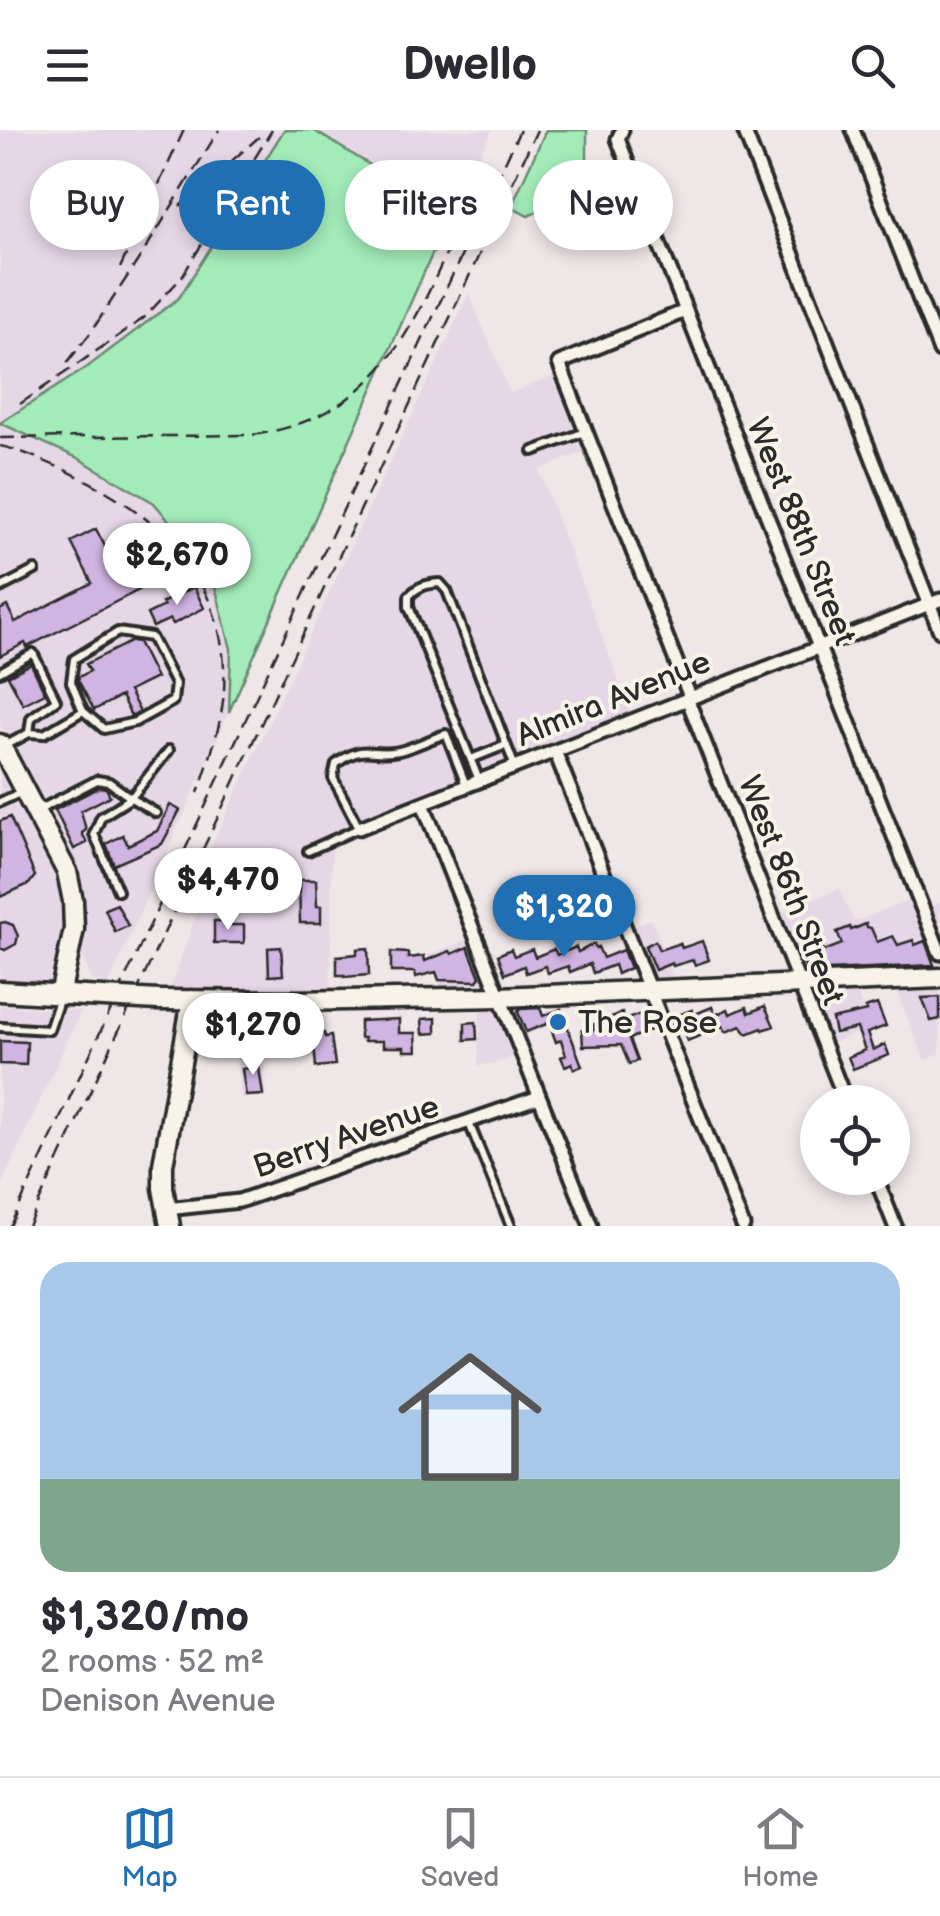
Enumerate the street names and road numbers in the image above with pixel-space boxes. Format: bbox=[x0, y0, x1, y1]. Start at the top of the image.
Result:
street label: West 88th Street bbox=[737, 412, 864, 651]
street label: Almira Avenue bbox=[511, 643, 716, 756]
street label: West 86th Street bbox=[729, 770, 852, 1011]
street label: Berry Avenue bbox=[248, 1087, 445, 1187]

